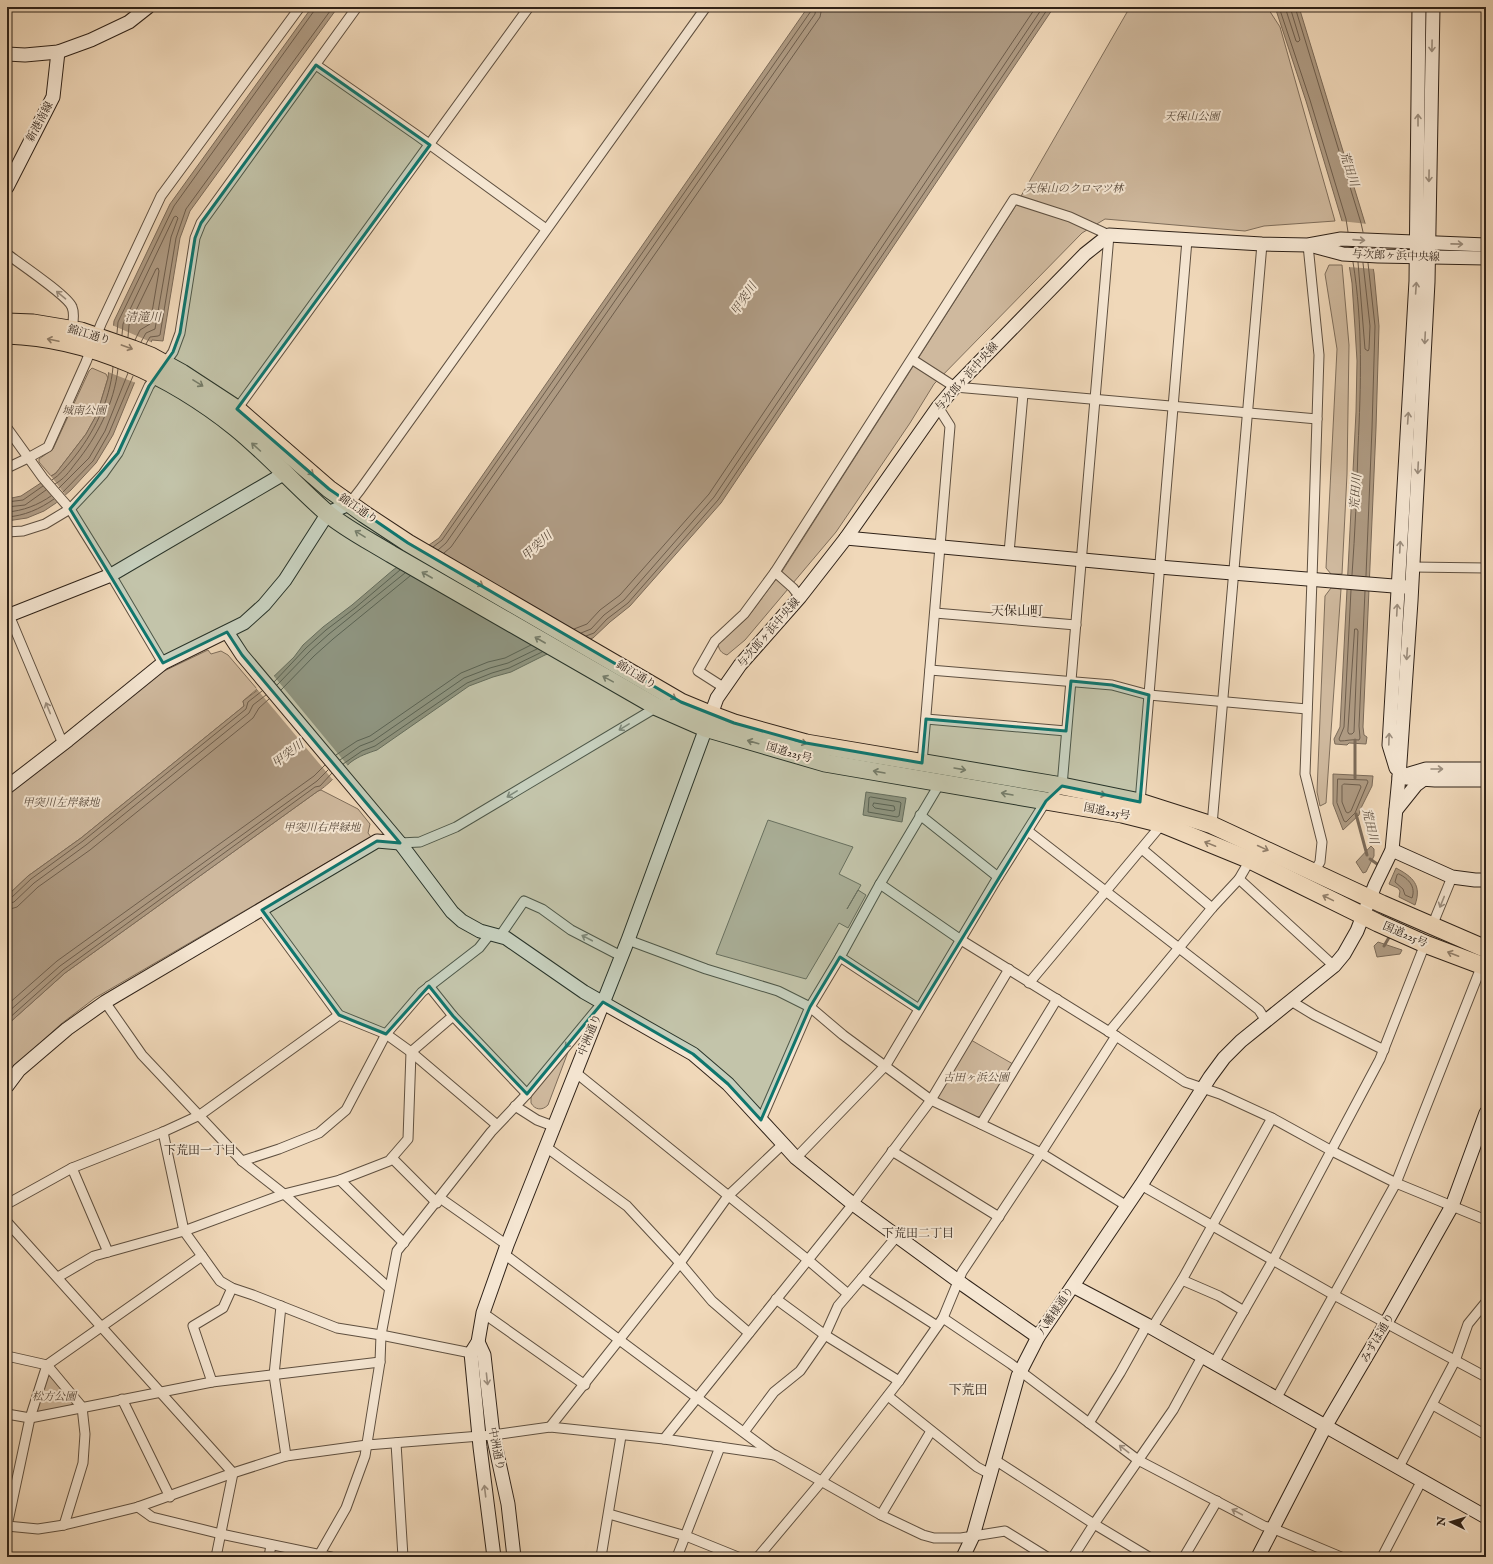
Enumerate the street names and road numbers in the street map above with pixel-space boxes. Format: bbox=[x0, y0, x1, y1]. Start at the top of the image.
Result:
street label: 新港南線 bbox=[23, 99, 57, 145]
street label: 与次郎ヶ浜中央線 bbox=[1352, 247, 1440, 265]
street label: 錦江通り bbox=[66, 322, 112, 348]
street label: 与次郎ヶ浜中央線 bbox=[932, 340, 1002, 414]
street label: 錦江通り bbox=[336, 491, 380, 527]
street label: 与次郎ヶ浜中央線 bbox=[735, 595, 803, 671]
street label: 錦江通り bbox=[614, 658, 658, 692]
street label: 国道225号 bbox=[764, 740, 814, 766]
street label: 国道225号 bbox=[1082, 801, 1132, 823]
street label: 国道225号 bbox=[1381, 919, 1429, 951]
street label: 中洲通り bbox=[575, 1012, 605, 1058]
street label: 八幡様通り bbox=[1035, 1284, 1077, 1338]
street label: みずほ通り bbox=[1358, 1311, 1398, 1365]
street label: 中洲通り bbox=[485, 1426, 507, 1472]

